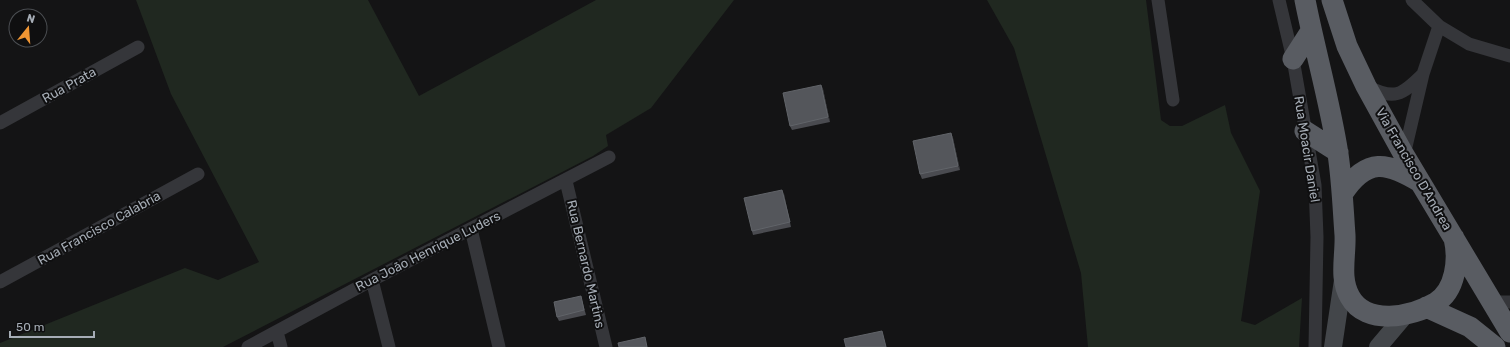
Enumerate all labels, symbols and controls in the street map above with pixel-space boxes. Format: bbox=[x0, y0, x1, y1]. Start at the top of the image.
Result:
north arrow bbox=[8, 8, 48, 48]
text: N bbox=[25, 12, 37, 26]
street label: Rua Prata bbox=[39, 64, 99, 106]
street label: Rua Moacir Daniel bbox=[1291, 95, 1323, 203]
street label: Via Francisco D'Andrea bbox=[1373, 105, 1455, 233]
street label: Rua Francisco Calabria bbox=[35, 188, 163, 268]
street label: Rua Bernardo Martins bbox=[564, 198, 608, 330]
street label: Rua João Henrique Luders bbox=[353, 208, 503, 294]
scale bar bbox=[10, 313, 94, 339]
text: 50 m bbox=[16, 320, 44, 334]

